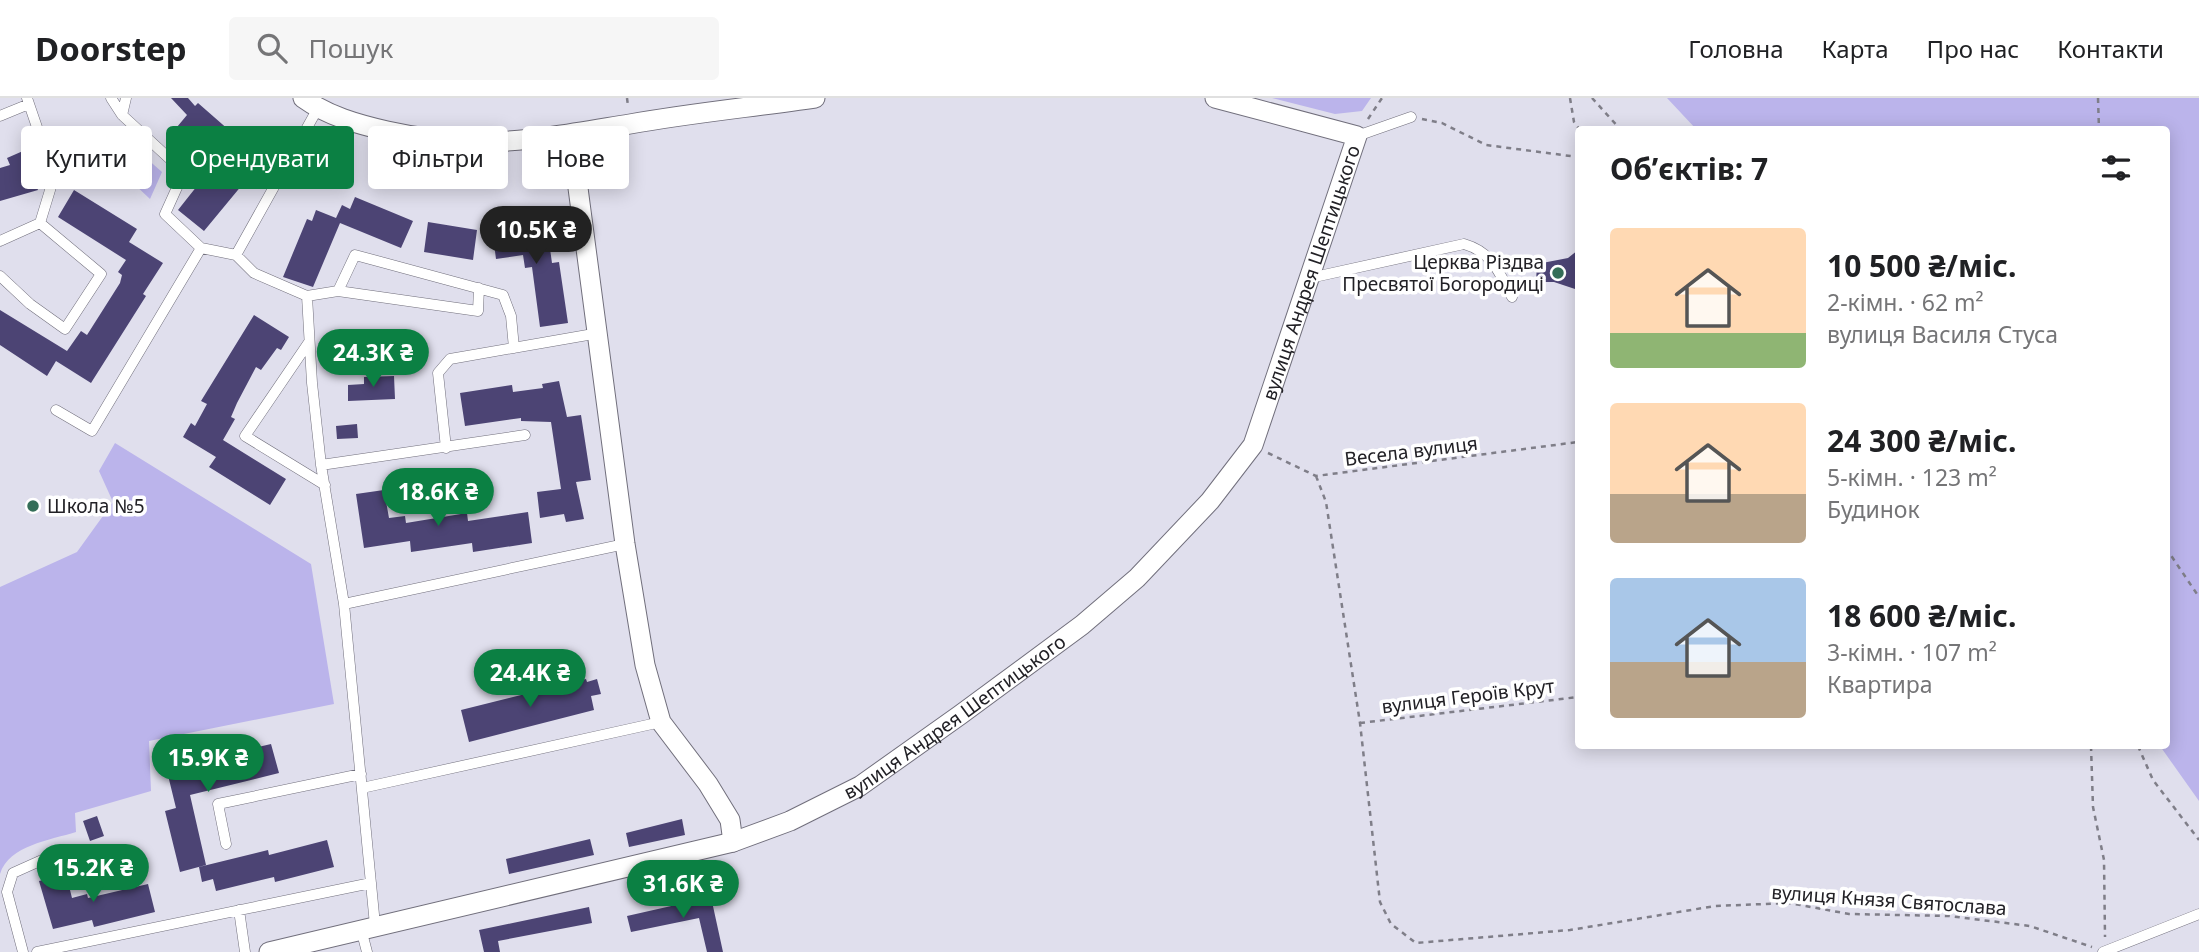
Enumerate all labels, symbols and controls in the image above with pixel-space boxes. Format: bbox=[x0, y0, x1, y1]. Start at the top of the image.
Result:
search box bbox=[229, 17, 719, 80]
text: Doorstep bbox=[35, 26, 187, 71]
icon: search bbox=[253, 29, 291, 67]
text: Пошук bbox=[309, 30, 393, 66]
text: Головна bbox=[1688, 32, 1784, 65]
text: Карта bbox=[1822, 32, 1889, 65]
text: Про нас bbox=[1927, 32, 2019, 65]
text: Контакти bbox=[2057, 32, 2164, 65]
chip: Купити bbox=[21, 126, 152, 189]
chip: Орендувати bbox=[166, 126, 354, 189]
chip: Фільтри bbox=[368, 126, 508, 189]
chip: Нове bbox=[522, 126, 629, 189]
street label: вулиця Андрея Шептицького bbox=[1256, 142, 1366, 404]
text: Об’єктів: 7 bbox=[1610, 148, 1768, 189]
icon: filters bbox=[2097, 149, 2135, 187]
pin: 10.5K ₴ bbox=[471, 206, 601, 266]
text: 10.5K ₴ bbox=[496, 213, 576, 245]
text: 10 500 ₴/міс. bbox=[1827, 245, 2017, 286]
place label: Церква Різдва Пресвятої Богородиці bbox=[1342, 249, 1544, 297]
icon: home bbox=[1666, 256, 1750, 340]
marker: Церква Різдва Пресвятої Богородиці bbox=[1550, 265, 1566, 281]
text: 2-кімн. · 62 m² bbox=[1827, 286, 1984, 318]
text: вулиця Василя Стуса bbox=[1827, 318, 2058, 350]
pin: 24.3K ₴ bbox=[308, 330, 438, 389]
text: 24.3K ₴ bbox=[333, 336, 413, 368]
text: 24 300 ₴/міс. bbox=[1827, 420, 2017, 461]
street label: Весела вулиця bbox=[1343, 430, 1479, 472]
icon: home bbox=[1666, 431, 1750, 515]
text: 5-кімн. · 123 m² bbox=[1827, 461, 1997, 493]
pin: 18.6K ₴ bbox=[373, 468, 503, 528]
text: 18.6K ₴ bbox=[398, 475, 478, 507]
place label: Школа №5 bbox=[47, 493, 145, 519]
text: Будинок bbox=[1827, 493, 1920, 525]
marker: Школа №5 bbox=[25, 498, 41, 514]
text: 18 600 ₴/міс. bbox=[1827, 595, 2017, 636]
icon: home bbox=[1666, 606, 1750, 690]
street label: вулиця Андрея Шептицького bbox=[839, 628, 1071, 805]
text: 3-кімн. · 107 m² bbox=[1827, 636, 1997, 668]
pin: 24.4K ₴ bbox=[465, 650, 595, 709]
text: 24.4K ₴ bbox=[490, 656, 570, 688]
text: Квартира bbox=[1827, 668, 1933, 700]
street label: вулиця Героїв Крут bbox=[1380, 672, 1556, 719]
pin: 15.9K ₴ bbox=[143, 734, 273, 794]
text: 15.9K ₴ bbox=[168, 741, 248, 773]
pin: 15.2K ₴ bbox=[28, 844, 158, 904]
text: 15.2K ₴ bbox=[53, 851, 133, 883]
pin: 31.6K ₴ bbox=[618, 860, 748, 920]
text: 31.6K ₴ bbox=[643, 867, 723, 899]
street label: вулиця Князя Святослава bbox=[1771, 879, 2007, 921]

